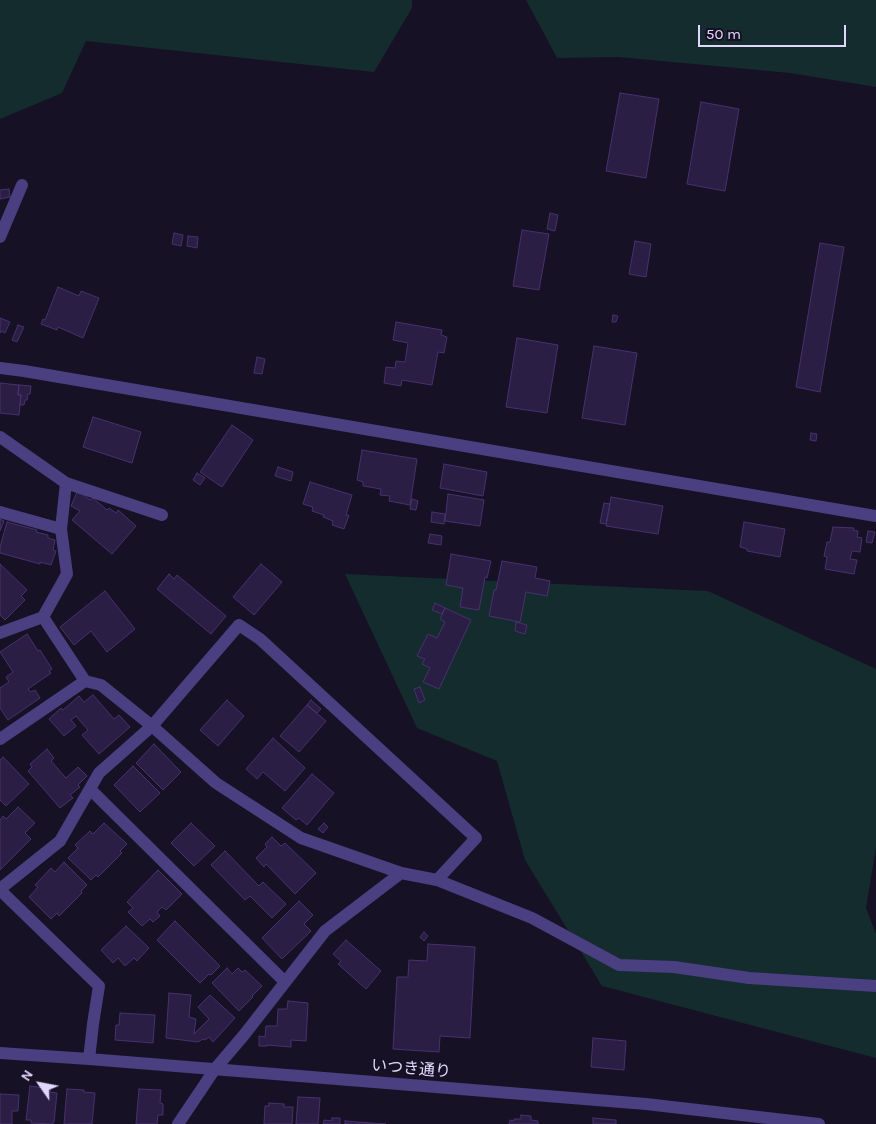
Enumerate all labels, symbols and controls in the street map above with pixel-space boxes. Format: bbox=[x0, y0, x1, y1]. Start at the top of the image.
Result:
scale bar bbox=[701, 15, 848, 47]
text: 50 m bbox=[706, 25, 741, 43]
street label: いつき通り bbox=[370, 1056, 452, 1082]
north arrow bbox=[15, 1059, 65, 1109]
text: N bbox=[17, 1067, 37, 1084]

